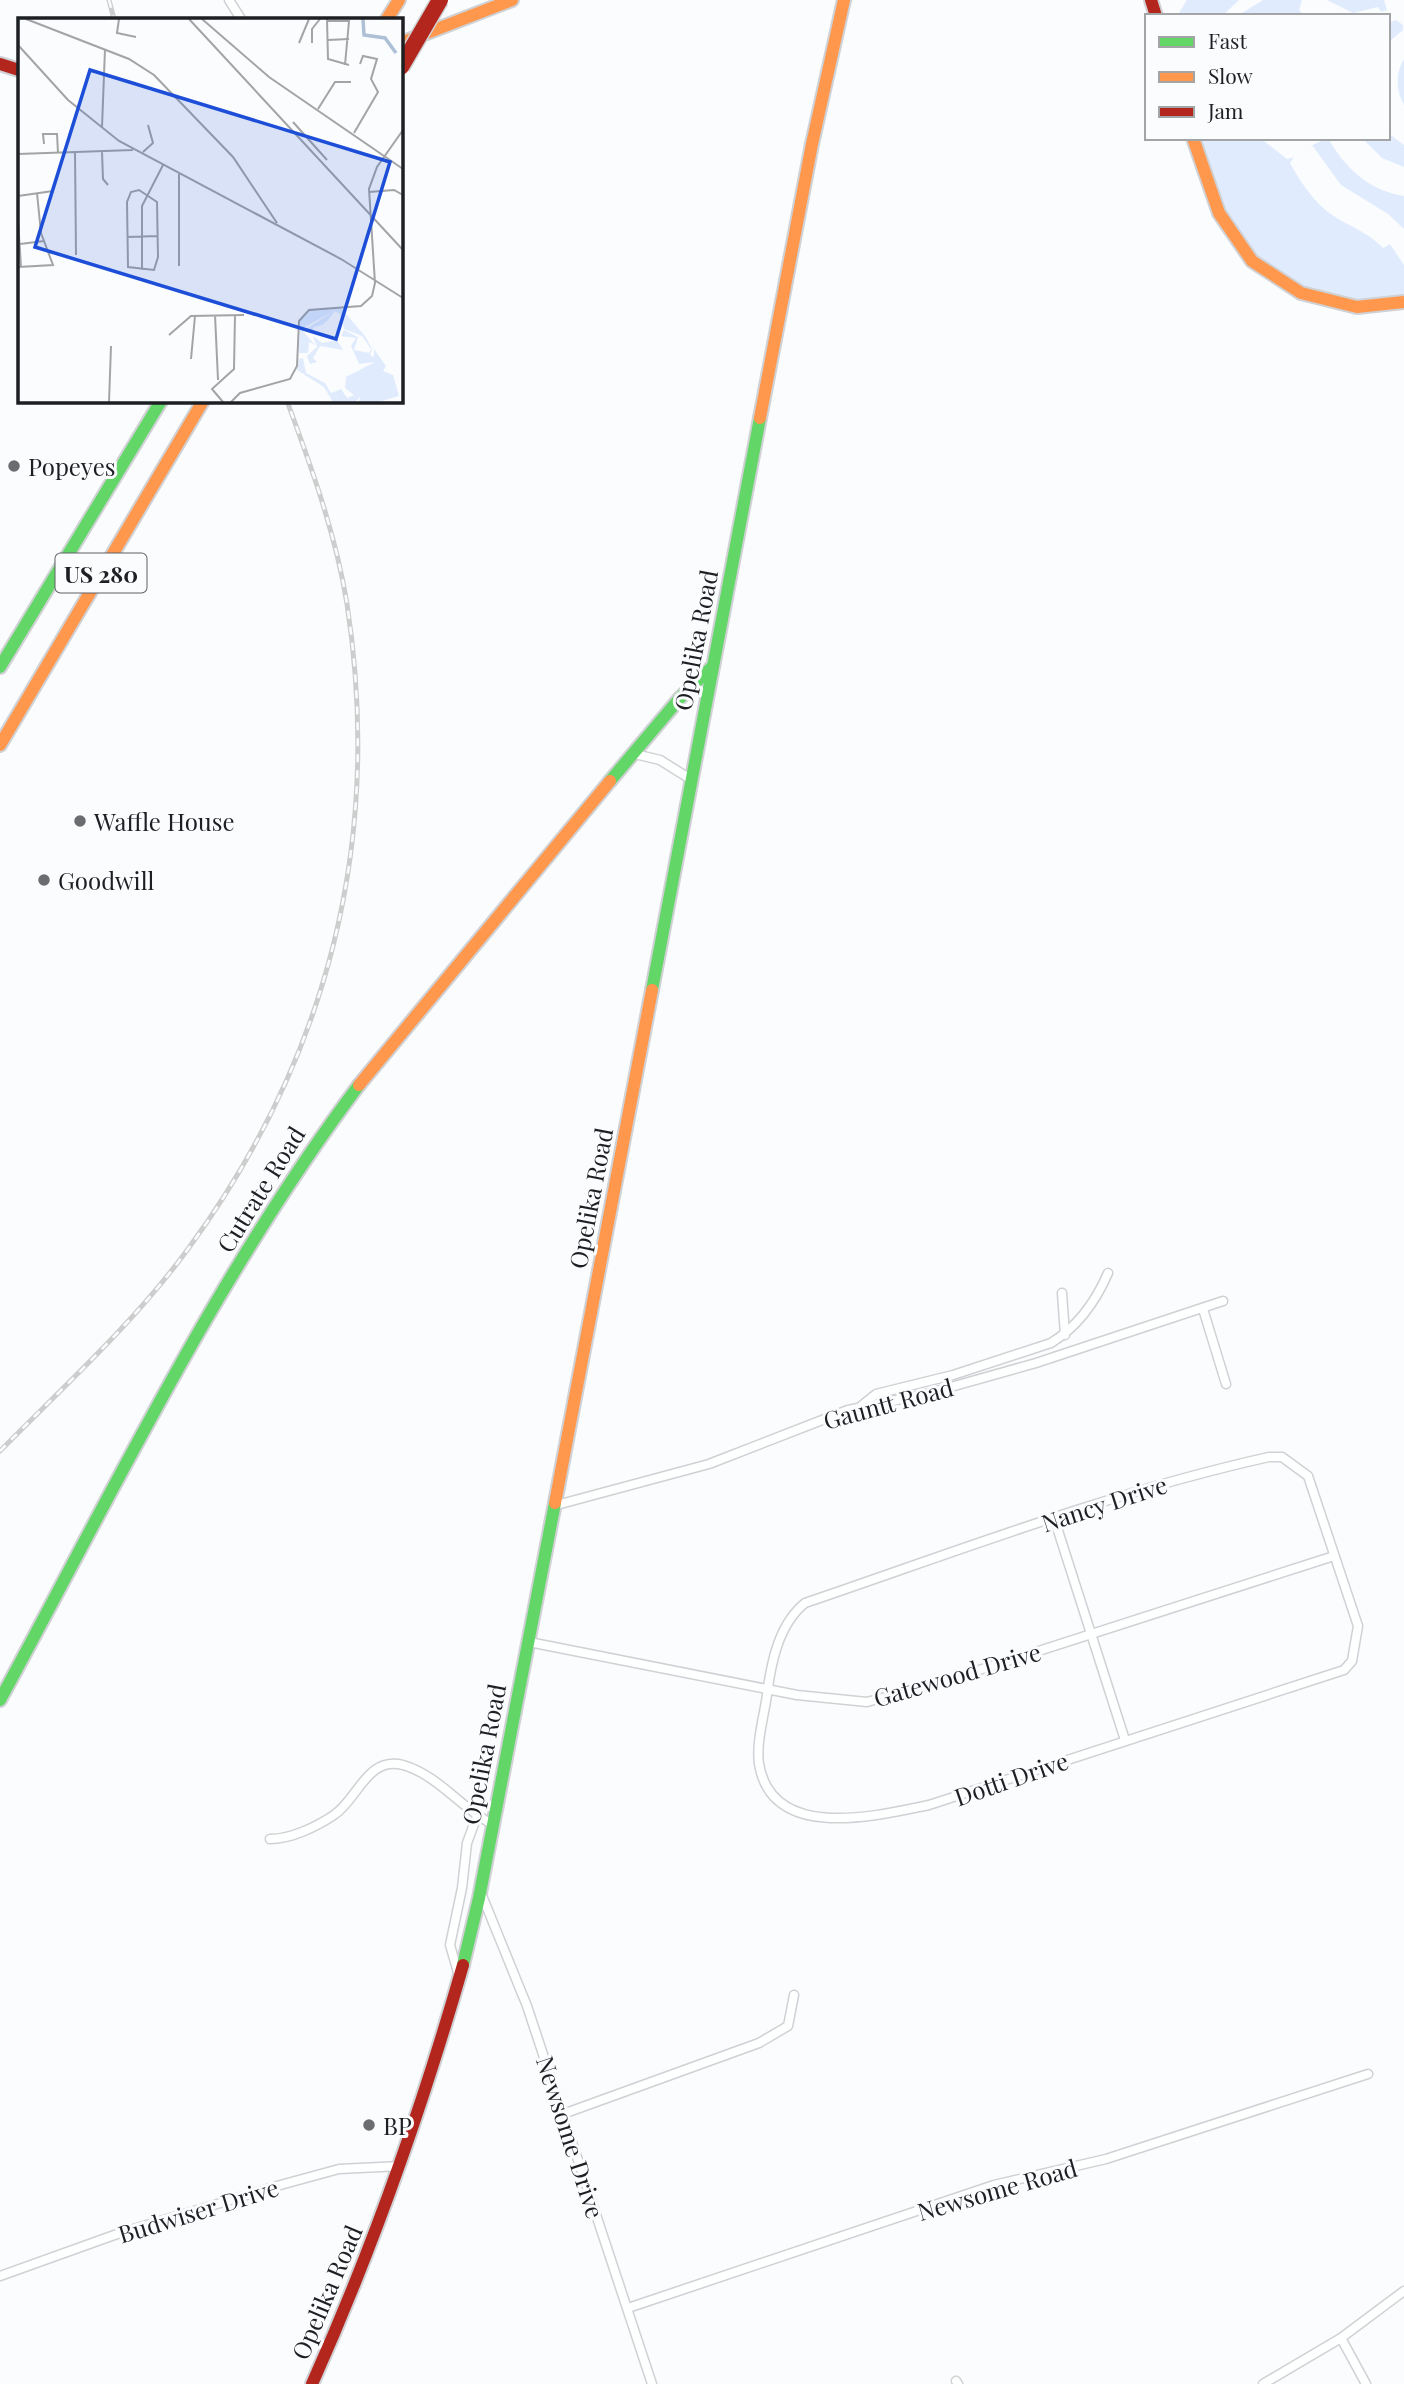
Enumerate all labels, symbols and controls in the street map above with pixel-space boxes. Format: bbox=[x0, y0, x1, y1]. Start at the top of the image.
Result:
legend bbox=[1145, 14, 1390, 140]
inset map bbox=[18, 18, 402, 402]
text: Fast bbox=[1208, 26, 1247, 54]
text: Slow bbox=[1208, 61, 1253, 89]
text: Jam bbox=[1207, 96, 1244, 124]
place label: Popeyes bbox=[28, 450, 116, 482]
marker: Popeyes bbox=[6, 458, 22, 474]
road number: US 280 bbox=[56, 554, 146, 593]
street label: Opelika Road bbox=[666, 567, 724, 713]
place label: Waffle House bbox=[93, 805, 235, 837]
marker: Waffle House bbox=[72, 813, 88, 829]
place label: Goodwill bbox=[58, 864, 154, 896]
marker: Goodwill bbox=[36, 872, 52, 888]
street label: Cutrate Road bbox=[209, 1120, 311, 1258]
street label: Opelika Road bbox=[561, 1125, 619, 1271]
street label: Gauntt Road bbox=[820, 1370, 957, 1436]
street label: Nancy Drive bbox=[1037, 1468, 1171, 1538]
street label: Gatewood Drive bbox=[870, 1635, 1044, 1713]
street label: Opelika Road bbox=[454, 1681, 512, 1827]
street label: Dotti Drive bbox=[950, 1744, 1072, 1812]
street label: Newsome Drive bbox=[530, 2052, 612, 2222]
place label: BP bbox=[383, 2109, 412, 2141]
marker: BP bbox=[361, 2117, 377, 2133]
street label: Newsome Road bbox=[913, 2151, 1081, 2227]
street label: Budwiser Drive bbox=[114, 2170, 282, 2250]
street label: Opelika Road bbox=[283, 2220, 369, 2364]

